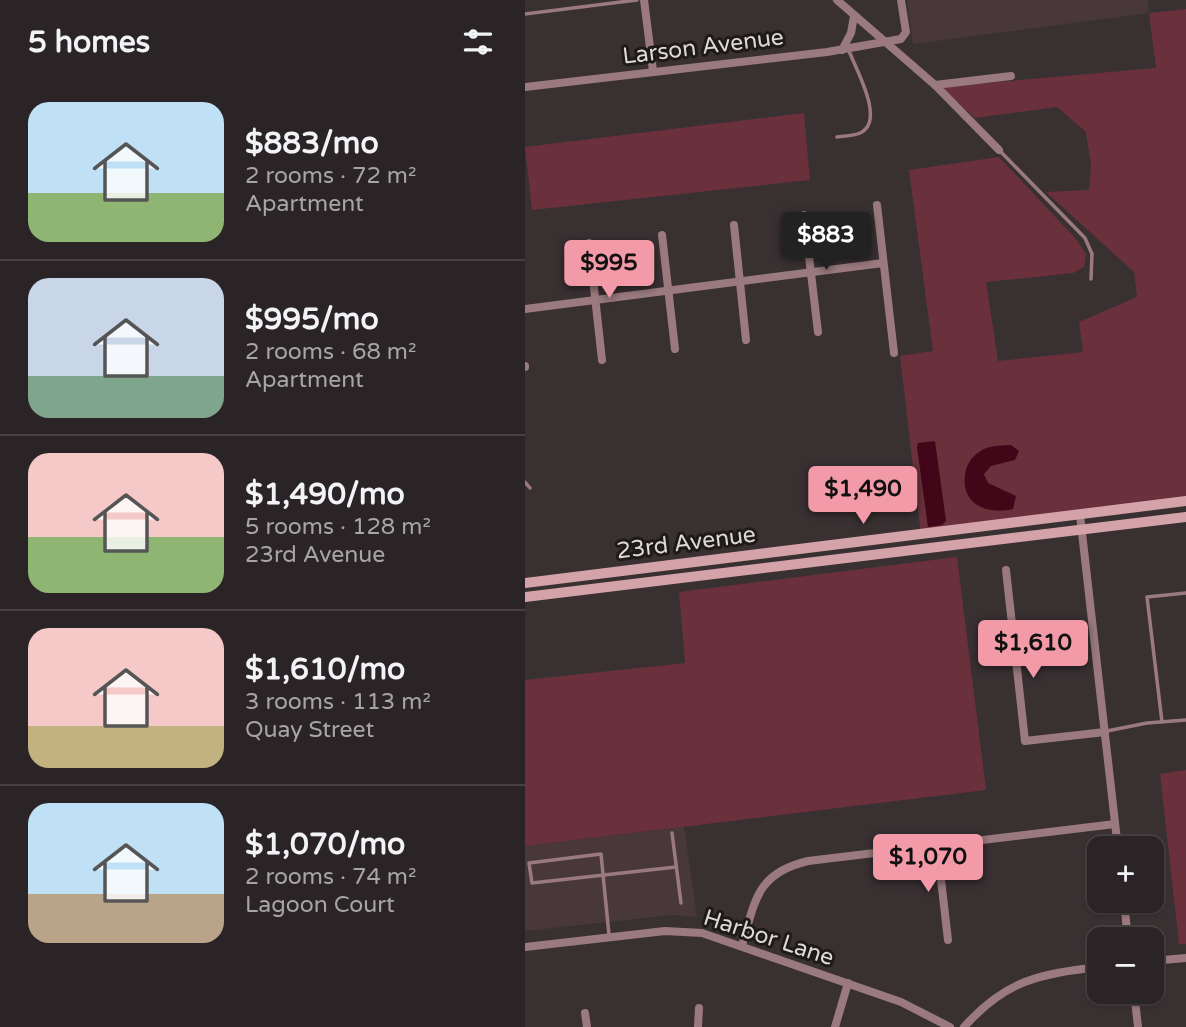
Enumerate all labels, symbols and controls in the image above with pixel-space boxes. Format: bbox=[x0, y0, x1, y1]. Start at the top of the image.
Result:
icon: filters bbox=[459, 23, 497, 61]
street label: Larson Avenue bbox=[621, 23, 785, 71]
text: 5 homes bbox=[28, 24, 150, 61]
text: $883/mo bbox=[245, 125, 379, 162]
icon: home bbox=[84, 130, 168, 214]
text: 2 rooms · 72 m² bbox=[245, 162, 416, 190]
text: Apartment bbox=[245, 190, 364, 218]
pin: $883 bbox=[785, 212, 867, 272]
text: $883 bbox=[797, 221, 855, 249]
pin: $995 bbox=[568, 240, 650, 300]
text: $995 bbox=[580, 249, 638, 277]
text: $995/mo bbox=[245, 301, 379, 338]
icon: home bbox=[84, 306, 168, 390]
text: 2 rooms · 68 m² bbox=[245, 338, 416, 366]
text: Apartment bbox=[245, 366, 364, 394]
pin: $1,490 bbox=[806, 466, 920, 526]
text: $1,490 bbox=[824, 475, 902, 503]
text: $1,490/mo bbox=[245, 476, 405, 513]
icon: home bbox=[84, 481, 168, 565]
text: 5 rooms · 128 m² bbox=[245, 513, 431, 541]
street label: 23rd Avenue bbox=[615, 521, 757, 565]
text: 23rd Avenue bbox=[245, 541, 385, 569]
pin: $1,610 bbox=[976, 620, 1090, 680]
text: $1,610 bbox=[994, 629, 1072, 657]
text: $1,610/mo bbox=[245, 651, 405, 688]
icon: home bbox=[84, 656, 168, 740]
text: 3 rooms · 113 m² bbox=[245, 688, 431, 716]
text: Quay Street bbox=[245, 716, 374, 744]
text: $1,070/mo bbox=[245, 826, 405, 863]
icon: home bbox=[84, 831, 168, 915]
pin: $1,070 bbox=[871, 834, 985, 894]
map controls bbox=[1087, 836, 1164, 1004]
button: + bbox=[1087, 836, 1164, 913]
text: $1,070 bbox=[889, 843, 967, 871]
text: 2 rooms · 74 m² bbox=[245, 863, 416, 891]
text: Lagoon Court bbox=[245, 891, 395, 919]
street label: Harbor Lane bbox=[700, 904, 837, 972]
button: − bbox=[1087, 927, 1164, 1004]

